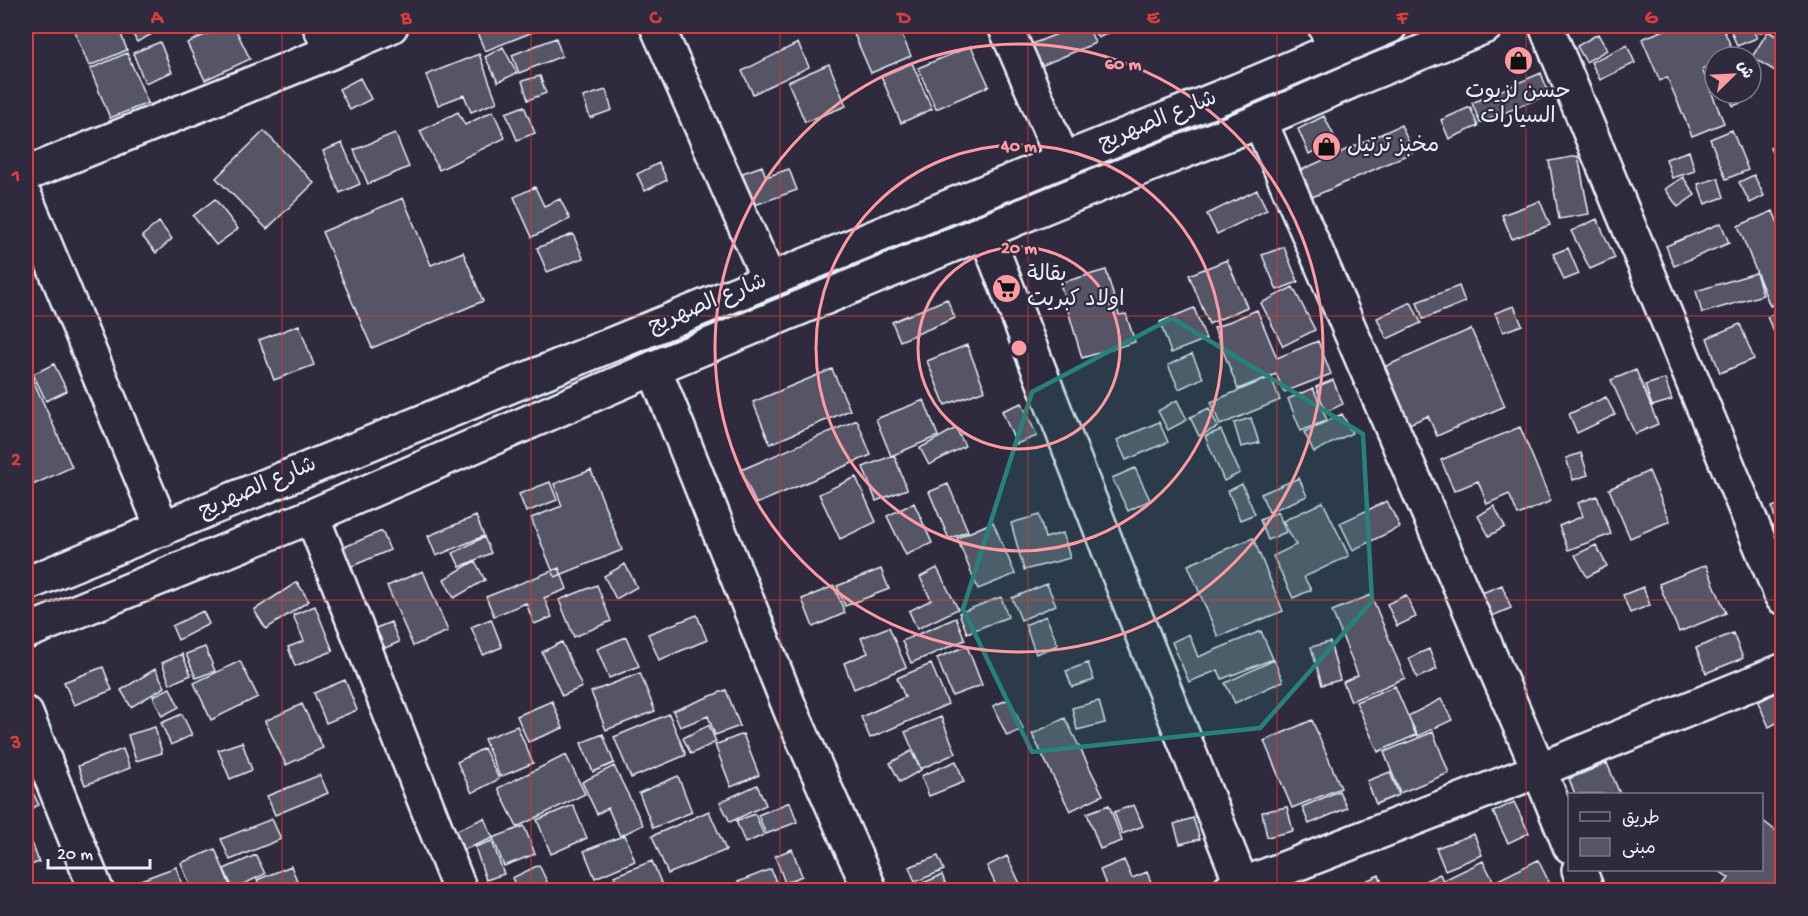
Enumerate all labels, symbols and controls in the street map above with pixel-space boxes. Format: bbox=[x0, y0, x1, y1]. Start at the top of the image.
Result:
text: A bbox=[150, 8, 165, 31]
text: B bbox=[400, 8, 412, 31]
text: C bbox=[649, 8, 663, 31]
text: D bbox=[895, 8, 911, 31]
text: E bbox=[1147, 8, 1161, 31]
text: F bbox=[1396, 8, 1409, 31]
text: G bbox=[1645, 8, 1659, 31]
shop icon: حسن لزيوت السيارات bbox=[1502, 45, 1534, 77]
north arrow bbox=[1703, 45, 1763, 105]
text: 60 m bbox=[1105, 55, 1141, 76]
text: ش bbox=[1731, 58, 1756, 82]
place label: حسن لزيوت السيارات bbox=[1465, 80, 1571, 131]
street label: شارع الصهريج bbox=[1095, 86, 1221, 158]
shop icon: مخبز ترتيل bbox=[1310, 131, 1342, 163]
place label: مخبز ترتيل bbox=[1347, 134, 1439, 160]
text: 40 m bbox=[1000, 137, 1037, 158]
text: 1 bbox=[11, 166, 20, 189]
text: 20 m bbox=[1001, 239, 1037, 260]
place label: بقالة اولاد كبريت bbox=[1027, 263, 1125, 314]
street label: شارع الصهريج bbox=[645, 269, 771, 341]
supermarket icon: بقالة اولاد كبريت bbox=[990, 273, 1022, 305]
centre of rings bbox=[1009, 338, 1029, 358]
text: 2 bbox=[11, 450, 21, 473]
street label: شارع الصهريج bbox=[195, 452, 321, 526]
text: 3 bbox=[10, 733, 21, 756]
legend bbox=[1568, 793, 1763, 871]
text: طريق bbox=[1622, 809, 1660, 830]
scale bar bbox=[48, 832, 150, 870]
text: مبنى bbox=[1622, 839, 1656, 860]
text: 20 m bbox=[57, 845, 93, 866]

